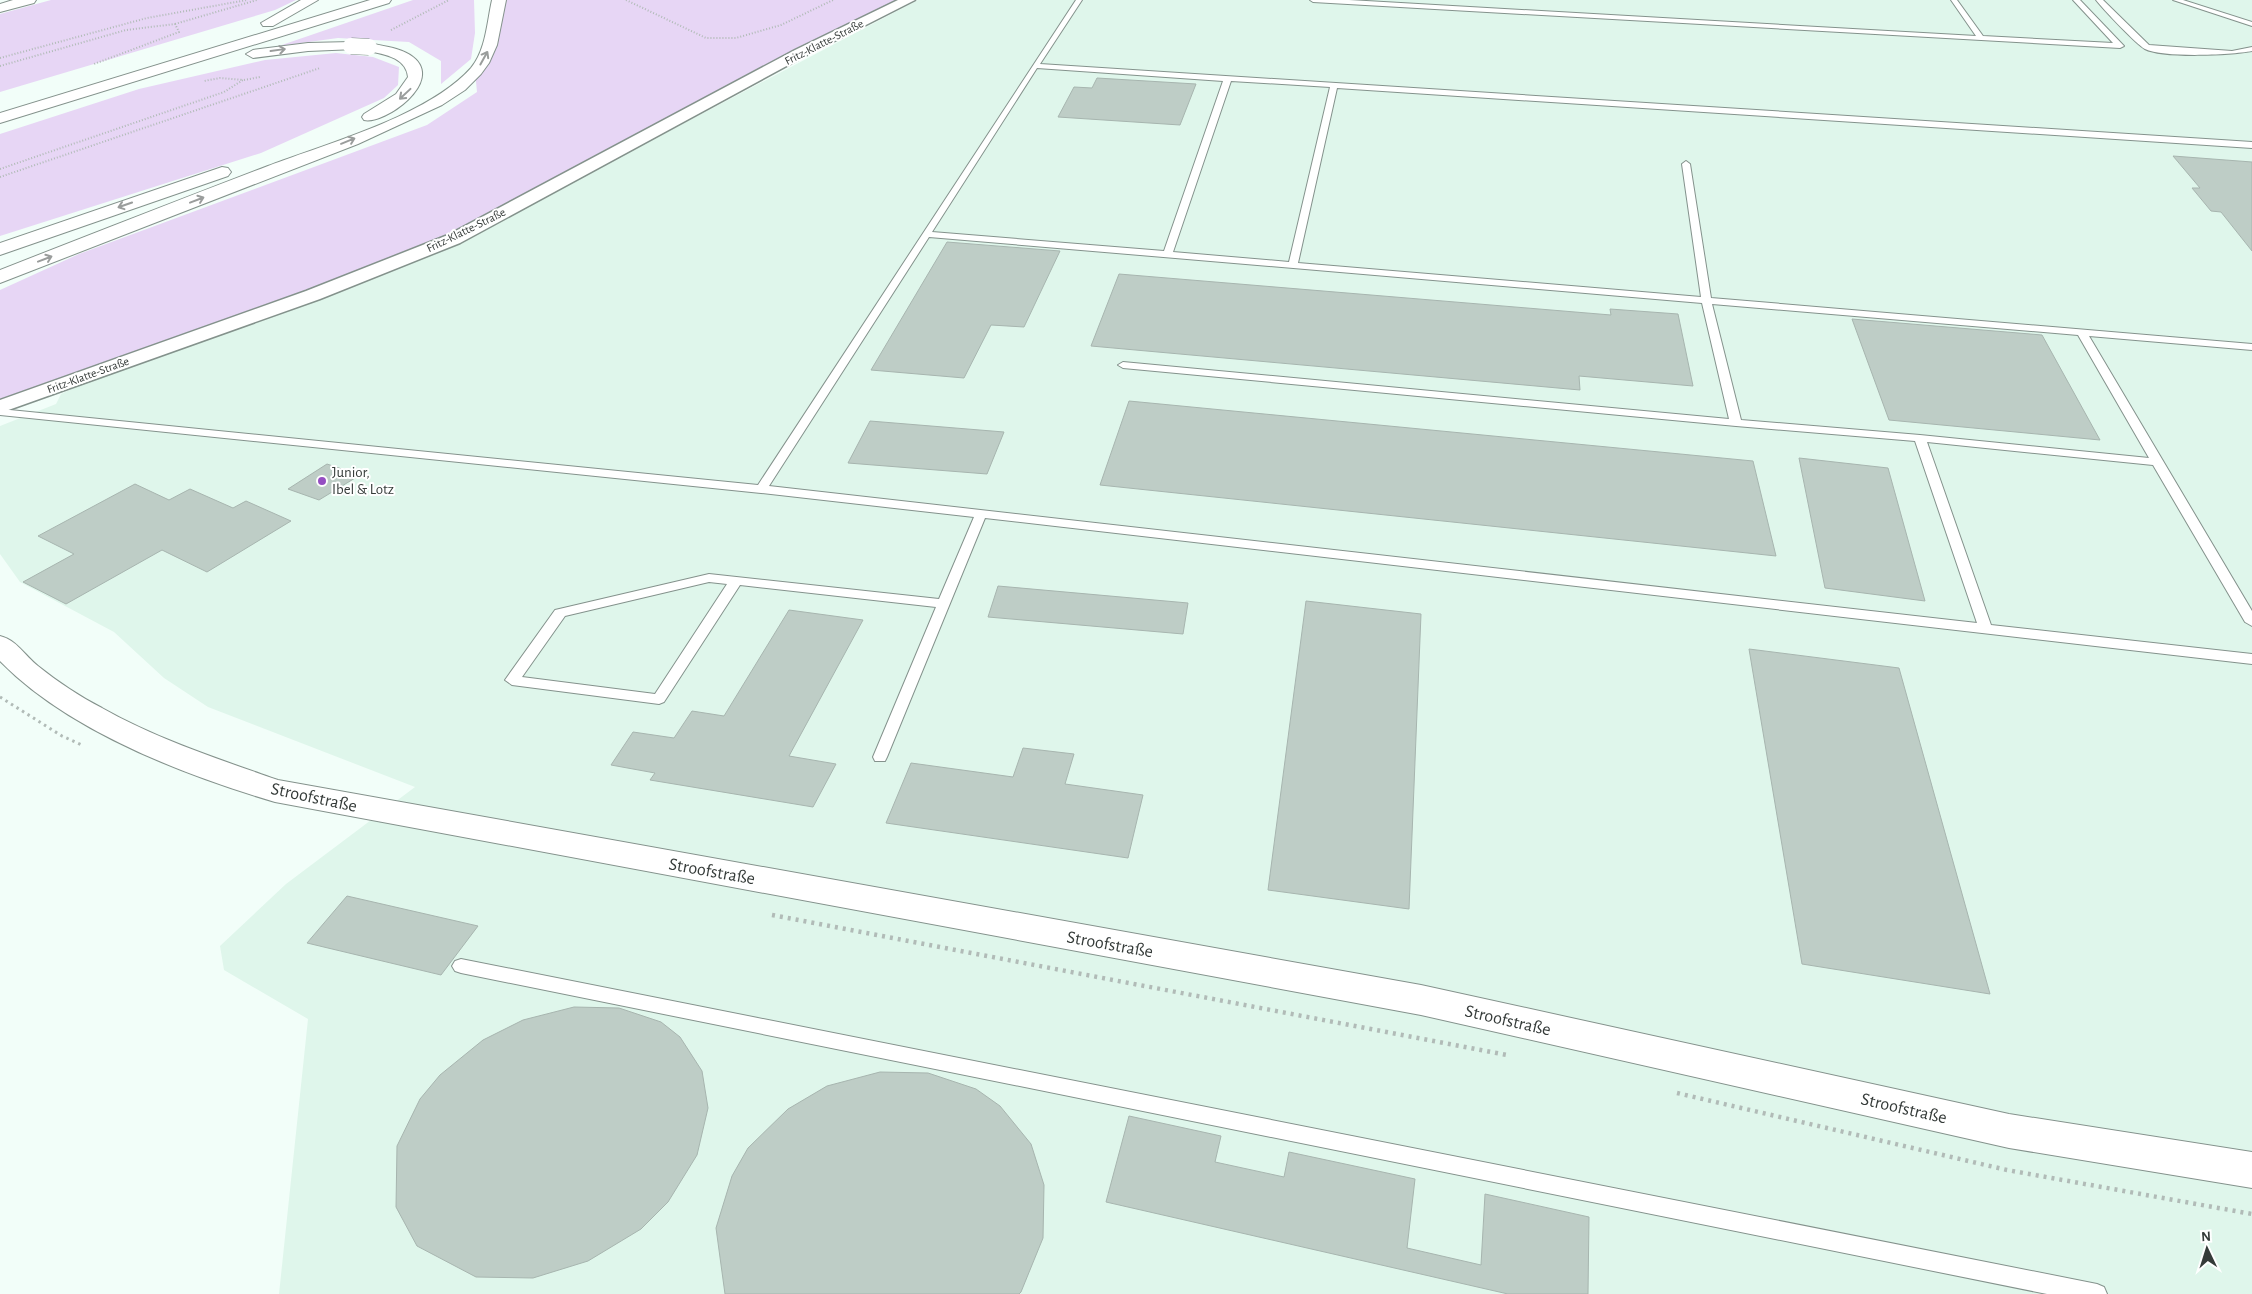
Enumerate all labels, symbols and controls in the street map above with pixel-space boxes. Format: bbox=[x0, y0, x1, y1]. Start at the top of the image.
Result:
street label: Fritz-Klatte-Straße bbox=[783, 17, 865, 67]
one-way arrow bbox=[270, 45, 286, 55]
one-way arrow bbox=[480, 51, 490, 65]
one-way arrow bbox=[398, 88, 411, 100]
one-way arrow bbox=[340, 136, 355, 145]
one-way arrow bbox=[189, 195, 204, 205]
one-way arrow bbox=[117, 201, 133, 210]
street label: Fritz-Klatte-Straße bbox=[425, 206, 507, 254]
one-way arrow bbox=[37, 254, 53, 263]
street label: Fritz-Klatte-Straße bbox=[45, 355, 131, 395]
place label: Junior, Ibel & Lotz bbox=[332, 465, 394, 497]
marker: Junior, Ibel & Lotz bbox=[316, 475, 328, 487]
street label: Stroofstraße bbox=[269, 780, 358, 816]
street label: Stroofstraße bbox=[667, 856, 756, 888]
street label: Stroofstraße bbox=[1065, 929, 1154, 961]
street label: Stroofstraße bbox=[1463, 1002, 1552, 1040]
street label: Stroofstraße bbox=[1859, 1090, 1948, 1128]
north arrow bbox=[2182, 1224, 2232, 1274]
text: N bbox=[2201, 1230, 2212, 1244]

